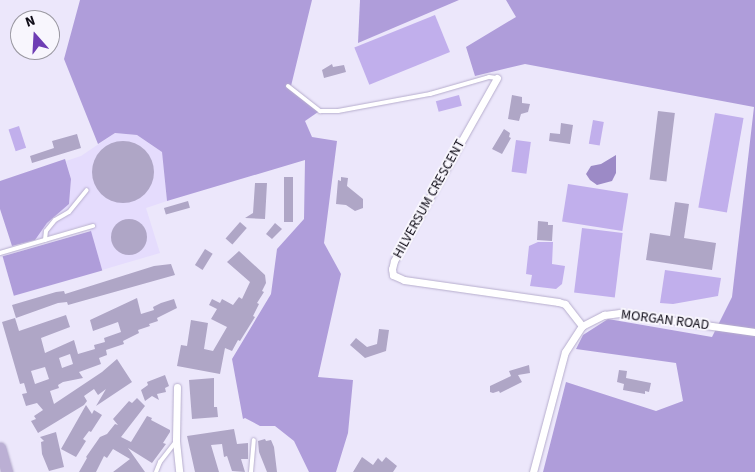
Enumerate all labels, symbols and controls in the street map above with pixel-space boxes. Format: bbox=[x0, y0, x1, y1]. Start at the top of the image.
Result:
north arrow bbox=[10, 10, 60, 60]
text: N bbox=[23, 11, 38, 33]
street label: HILVERSUM CRESCENT bbox=[389, 137, 469, 261]
street label: MORGAN ROAD bbox=[620, 306, 710, 334]

